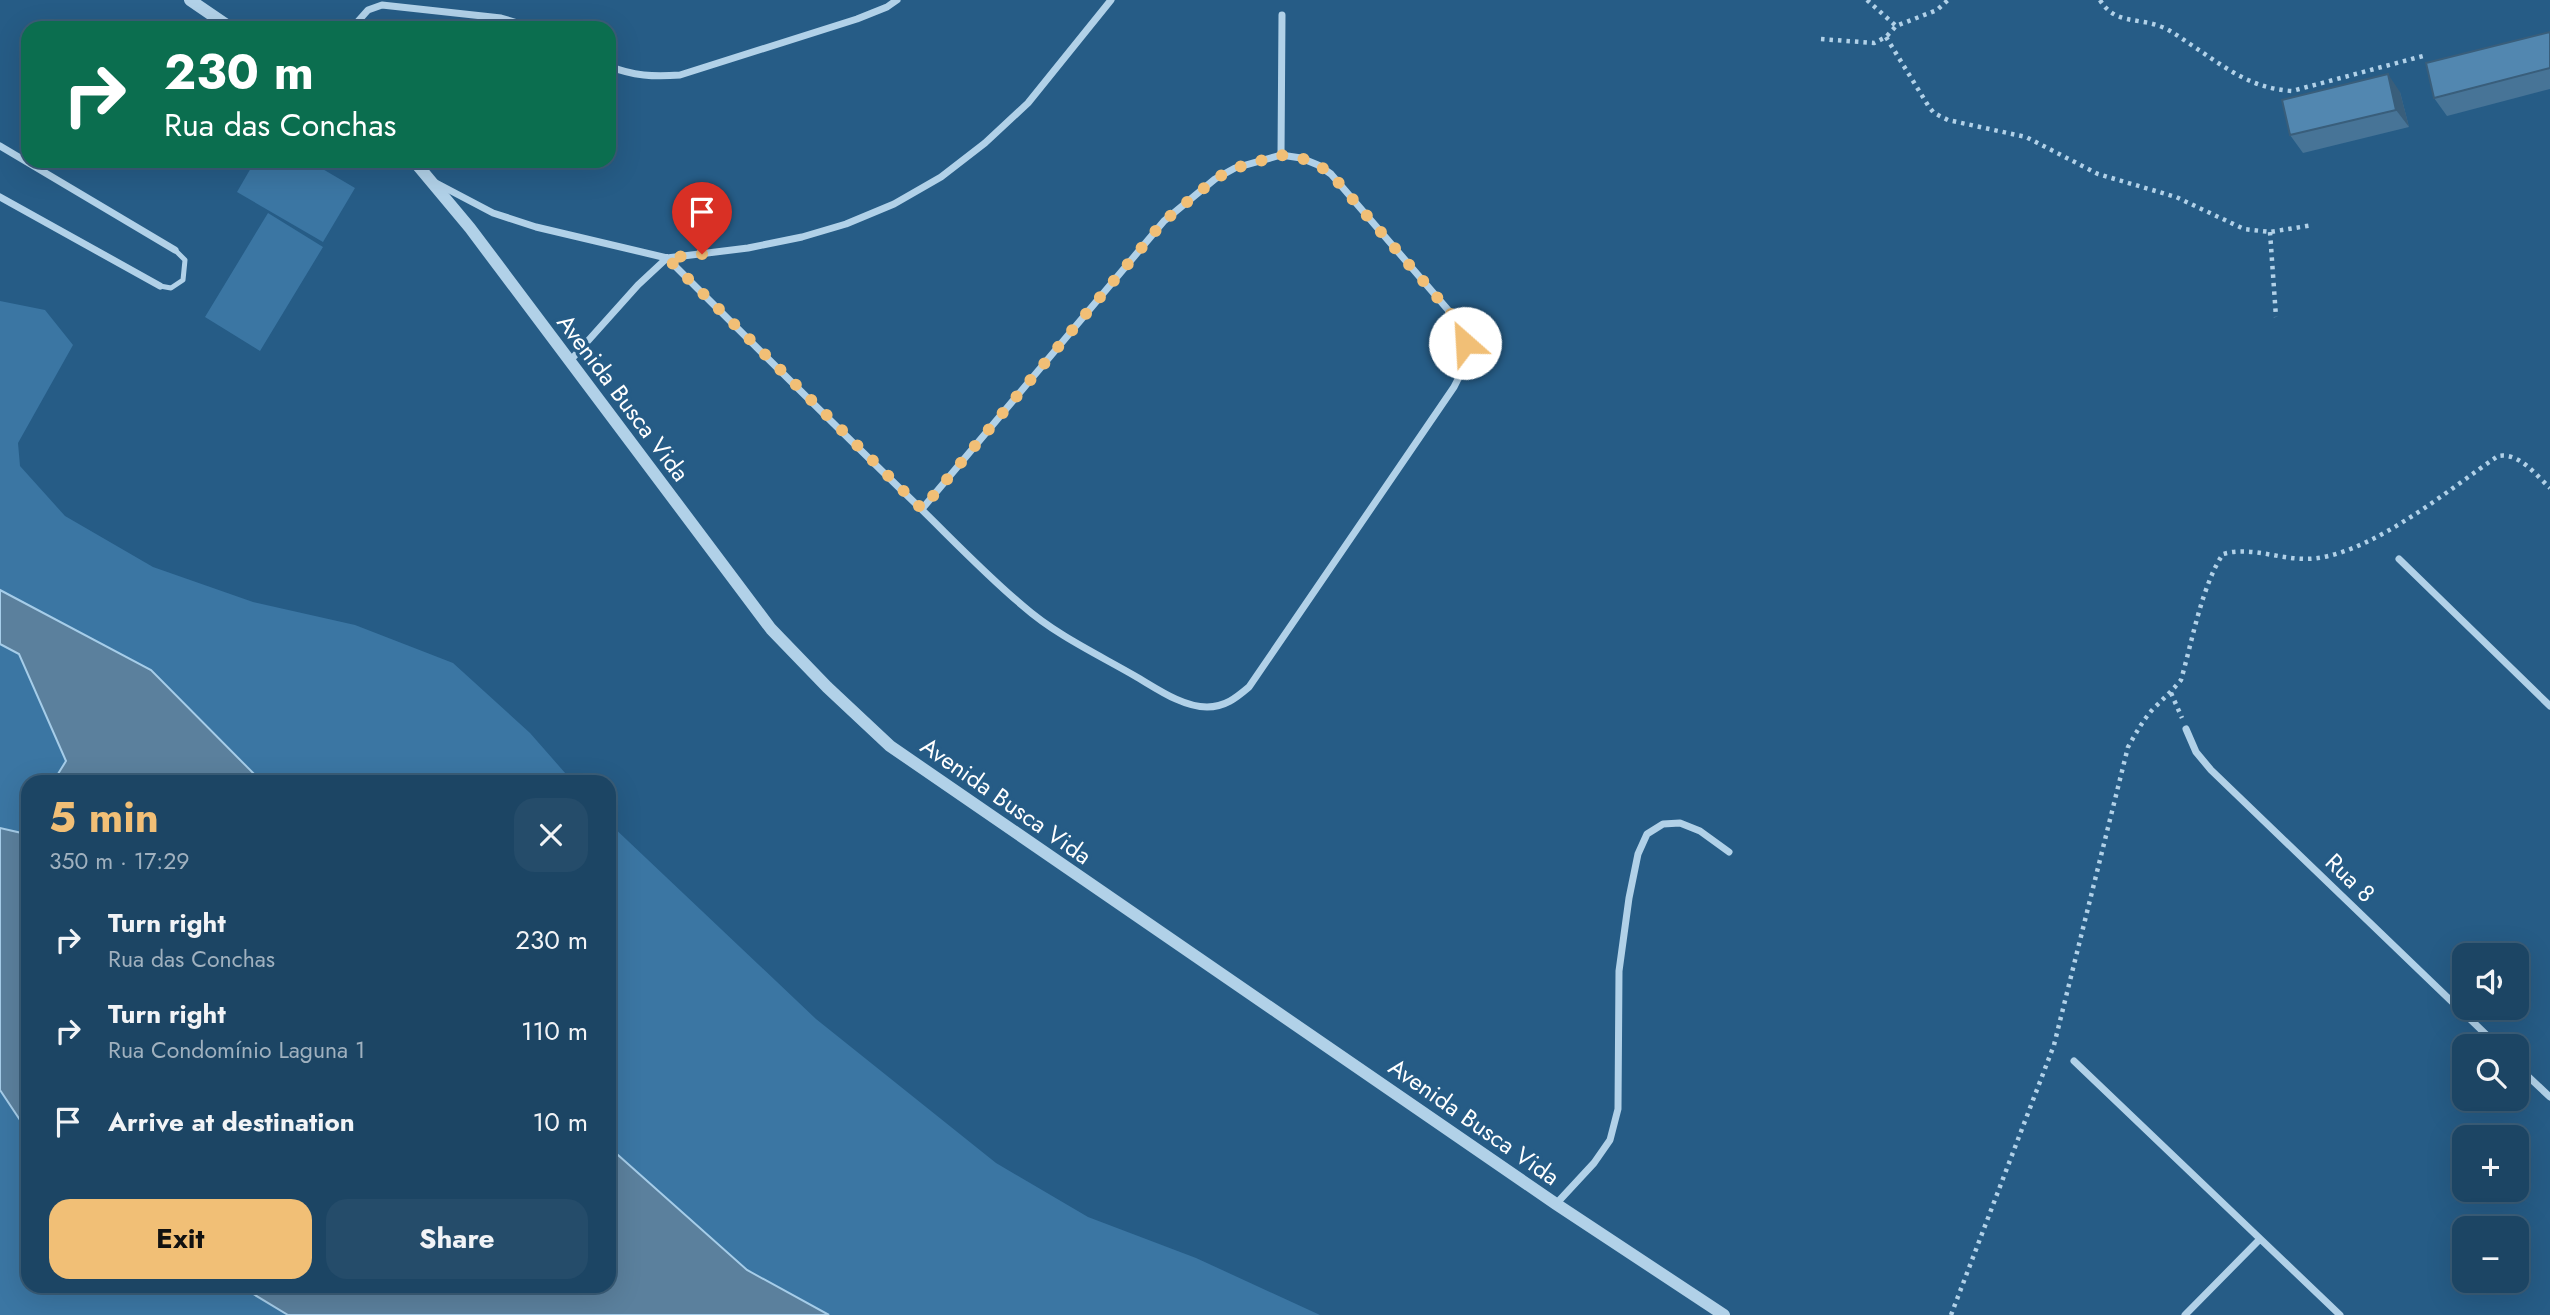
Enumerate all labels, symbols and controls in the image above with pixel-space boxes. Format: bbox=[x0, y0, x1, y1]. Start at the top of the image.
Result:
text: 230 m bbox=[164, 37, 314, 107]
icon: right bbox=[49, 49, 140, 140]
text: Rua das Conchas bbox=[164, 102, 396, 148]
pin bbox=[672, 182, 732, 254]
icon: arrive bbox=[683, 193, 721, 231]
position arrow bbox=[1428, 306, 1502, 380]
street label: Avenida Busca Vida bbox=[549, 307, 698, 489]
street label: Avenida Busca Vida bbox=[914, 728, 1099, 873]
text: 5 min bbox=[49, 787, 159, 848]
button: close bbox=[514, 798, 588, 872]
text: 350 m · 17:29 bbox=[49, 844, 190, 878]
street label: Rua 8 bbox=[2317, 845, 2383, 910]
text: Turn right bbox=[108, 904, 226, 942]
icon: right bbox=[49, 921, 87, 959]
text: 230 m bbox=[515, 921, 588, 959]
text: Rua das Conchas bbox=[108, 942, 275, 976]
map controls bbox=[2452, 943, 2529, 1293]
button: sound bbox=[2452, 943, 2529, 1020]
text: Turn right bbox=[108, 995, 226, 1033]
icon: right bbox=[49, 1012, 87, 1050]
text: 110 m bbox=[521, 1012, 588, 1050]
text: Rua Condomínio Laguna 1 bbox=[108, 1033, 365, 1067]
button: search bbox=[2452, 1034, 2529, 1111]
street label: Avenida Busca Vida bbox=[1382, 1049, 1567, 1194]
icon: arrive bbox=[49, 1103, 87, 1141]
text: Arrive at destination bbox=[108, 1103, 355, 1141]
text: 10 m bbox=[533, 1103, 588, 1141]
button: + bbox=[2452, 1125, 2529, 1202]
button: Exit bbox=[49, 1199, 312, 1279]
button: Share bbox=[326, 1199, 588, 1279]
button: − bbox=[2452, 1216, 2529, 1293]

